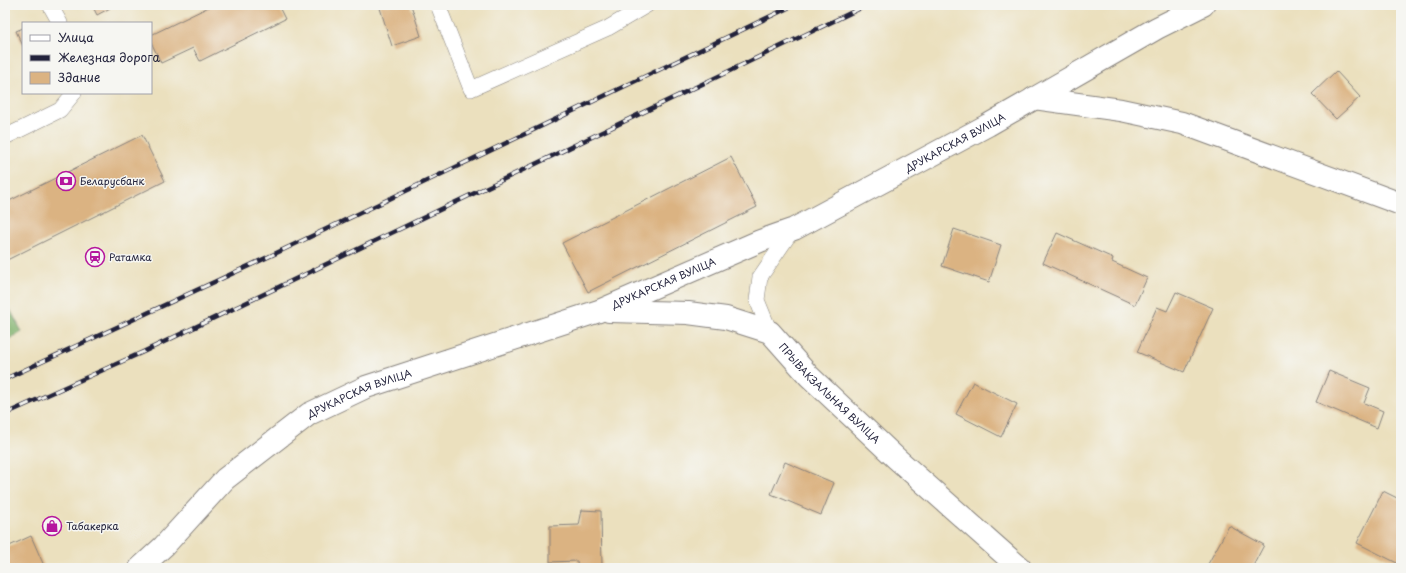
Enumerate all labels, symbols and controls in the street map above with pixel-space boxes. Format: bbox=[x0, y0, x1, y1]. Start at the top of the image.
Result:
legend bbox=[22, 22, 152, 94]
text: Улица bbox=[58, 28, 94, 46]
text: Железная дорога bbox=[58, 48, 161, 66]
text: Здание bbox=[58, 68, 100, 86]
street label: ДРУКАРСКАЯ ВУЛІЦА bbox=[901, 109, 1008, 176]
bank icon: Беларусбанк bbox=[55, 170, 77, 192]
place label: Беларусбанк bbox=[80, 173, 144, 188]
station icon: Ратамка bbox=[84, 246, 106, 268]
place label: Ратамка bbox=[109, 249, 152, 264]
street label: ДРУКАРСКАЯ ВУЛІЦА bbox=[608, 253, 718, 312]
street label: ПРЫВАКЗАЛЬНАЯ ВУЛІЦА bbox=[776, 339, 884, 447]
street label: ДРУКАРСКАЯ ВУЛІЦА bbox=[303, 365, 414, 421]
shop icon: Табакерка bbox=[41, 515, 63, 537]
place label: Табакерка bbox=[66, 518, 119, 533]

